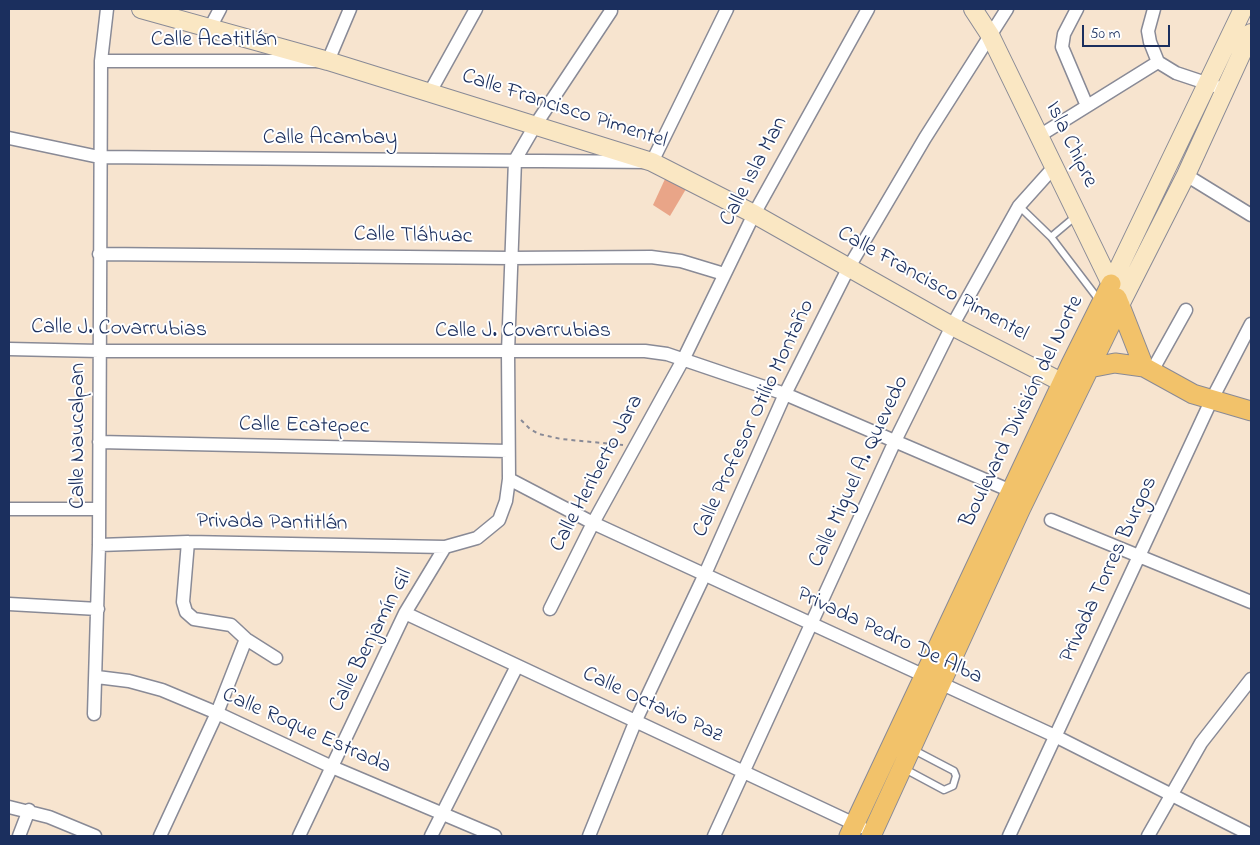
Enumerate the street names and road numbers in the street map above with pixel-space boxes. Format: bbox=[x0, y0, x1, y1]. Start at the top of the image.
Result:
street label: Calle Acatitlán bbox=[151, 28, 277, 54]
street label: Calle Francisco Pimentel bbox=[458, 64, 670, 156]
street label: Isla Chipre bbox=[1038, 98, 1102, 192]
street label: Calle Isla Man bbox=[715, 113, 795, 231]
street label: Calle Acambay bbox=[263, 126, 397, 152]
street label: Calle Francisco Pimentel bbox=[832, 221, 1032, 349]
street label: Calle Tláhuac bbox=[353, 223, 473, 251]
street label: Boulevard División del Norte bbox=[955, 292, 1091, 532]
street label: Calle Profesor Otilio Montaño bbox=[688, 296, 822, 542]
street label: Calle J. Covarrubias bbox=[31, 315, 207, 345]
street label: Calle J. Covarrubias bbox=[435, 319, 611, 345]
street label: Calle Naucalpan bbox=[66, 363, 92, 509]
street label: Calle Miguel A. Quevedo bbox=[804, 372, 916, 572]
street label: Calle Heriberto Jara bbox=[545, 391, 651, 557]
street label: Calle Ecatepec bbox=[239, 413, 369, 441]
street label: Privada Torres Burgos bbox=[1055, 473, 1165, 667]
street label: Privada Pantitlán bbox=[196, 509, 348, 539]
street label: Calle Benjamín Gil bbox=[325, 565, 419, 717]
street label: Privada Pedro De Alba bbox=[792, 582, 986, 692]
street label: Calle Octavio Paz bbox=[577, 662, 727, 750]
street label: Calle Roque Estrada bbox=[217, 683, 395, 781]

